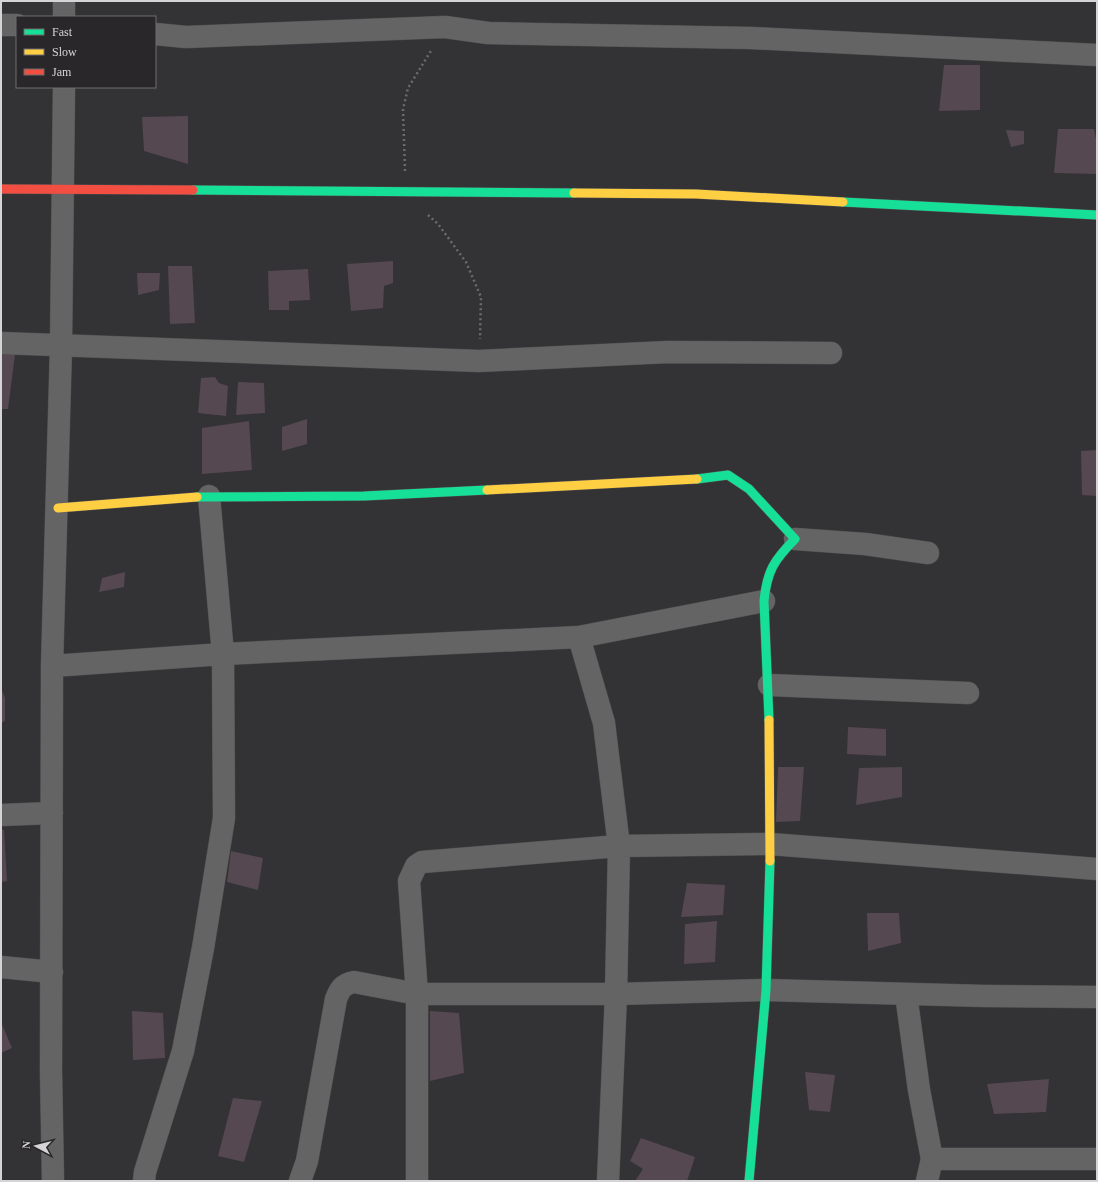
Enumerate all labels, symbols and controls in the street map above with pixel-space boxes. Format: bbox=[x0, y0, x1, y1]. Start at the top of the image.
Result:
legend bbox=[16, 16, 156, 88]
text: Fast bbox=[52, 25, 73, 39]
text: Slow bbox=[52, 45, 77, 59]
text: Jam bbox=[52, 65, 72, 79]
north arrow bbox=[16, 1126, 56, 1166]
text: N bbox=[20, 1140, 33, 1149]

